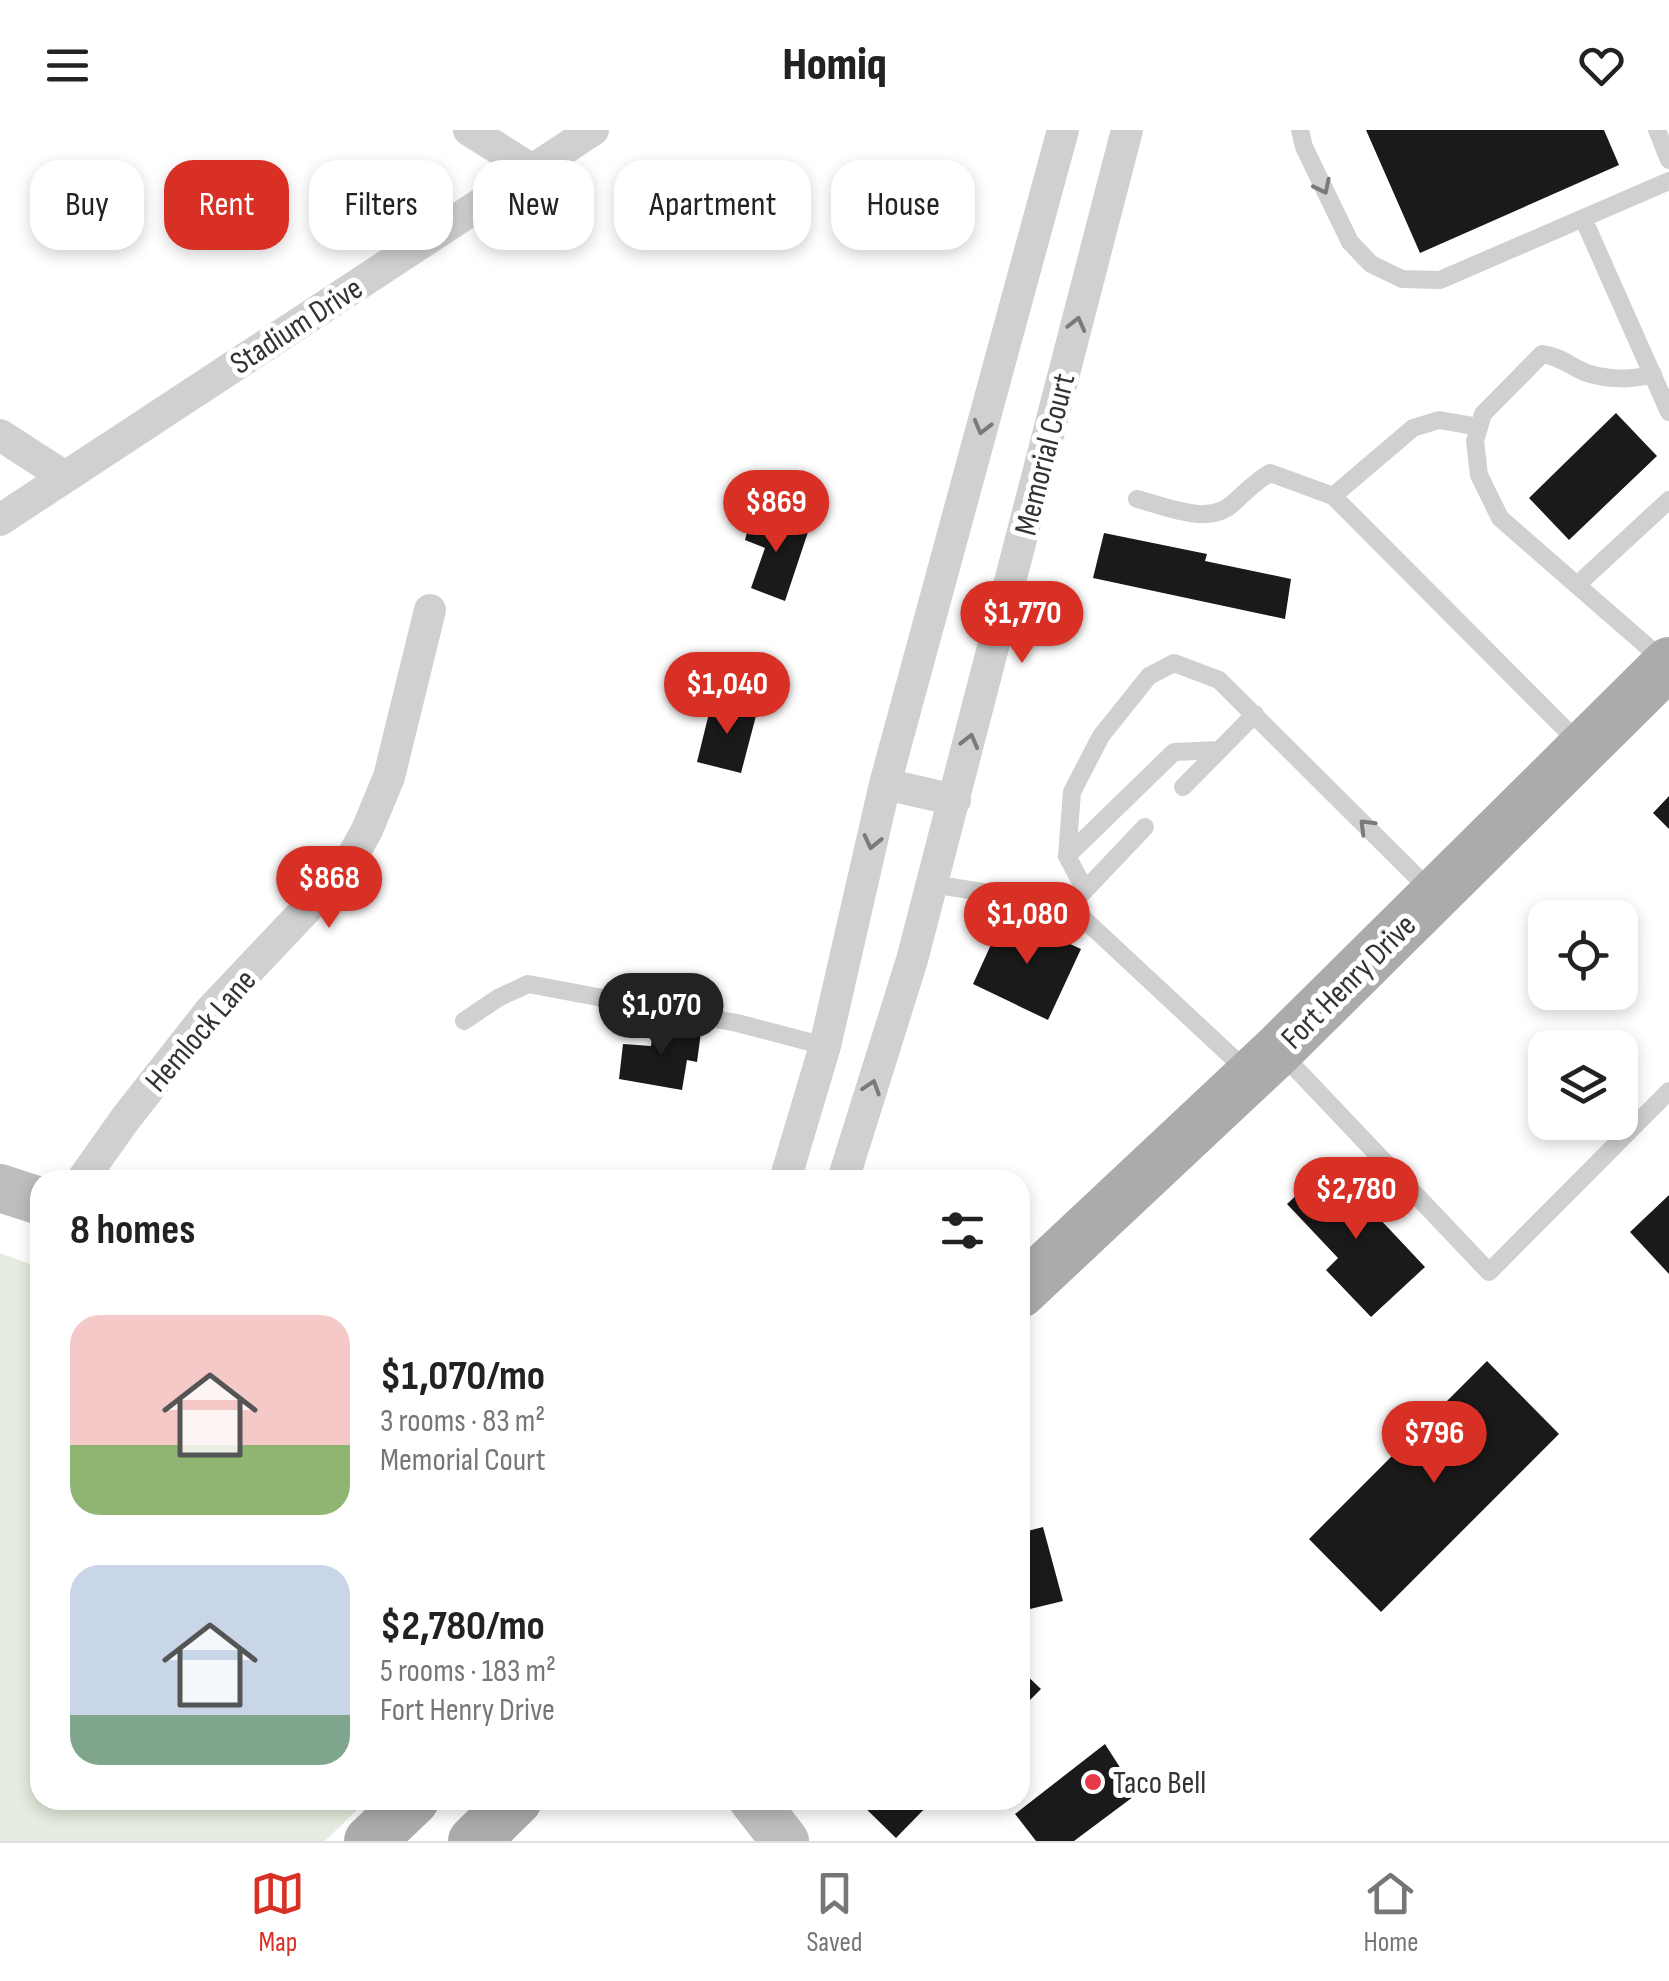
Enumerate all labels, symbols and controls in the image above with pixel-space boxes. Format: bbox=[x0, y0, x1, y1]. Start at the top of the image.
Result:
icon: menu bbox=[40, 38, 95, 93]
text: Homiq bbox=[782, 38, 887, 93]
icon: heart bbox=[1574, 38, 1629, 93]
chip: Buy bbox=[30, 160, 144, 250]
chip: Rent bbox=[164, 160, 289, 250]
chip: Filters bbox=[309, 160, 453, 250]
chip: New bbox=[473, 160, 594, 250]
chip: Apartment bbox=[614, 160, 811, 250]
chip: House bbox=[831, 160, 975, 250]
one-way arrow bbox=[1310, 176, 1330, 194]
street label: Stadium Drive bbox=[223, 269, 370, 383]
one-way arrow bbox=[1065, 316, 1086, 333]
street label: Memorial Court bbox=[1007, 369, 1084, 539]
one-way arrow bbox=[973, 418, 994, 435]
pin: $869 bbox=[717, 470, 835, 555]
text: $869 bbox=[745, 483, 807, 522]
pin: $1,770 bbox=[941, 581, 1103, 666]
text: $1,770 bbox=[982, 594, 1062, 633]
pin: $1,040 bbox=[646, 652, 808, 737]
text: $1,040 bbox=[686, 665, 768, 704]
one-way arrow bbox=[959, 733, 980, 750]
one-way arrow bbox=[1360, 819, 1378, 837]
one-way arrow bbox=[862, 833, 883, 850]
pin: $868 bbox=[270, 846, 388, 931]
text: $868 bbox=[298, 859, 360, 898]
pin: $1,080 bbox=[946, 882, 1108, 967]
text: $1,080 bbox=[986, 895, 1068, 934]
map controls bbox=[1528, 900, 1638, 1140]
button: locate bbox=[1528, 900, 1638, 1010]
street label: Fort Henry Drive bbox=[1273, 906, 1425, 1058]
street label: Hemlock Lane bbox=[137, 962, 265, 1100]
pin: $1,070 bbox=[580, 973, 742, 1058]
text: $1,070 bbox=[620, 986, 702, 1025]
button: layers bbox=[1528, 1030, 1638, 1140]
one-way arrow bbox=[860, 1079, 881, 1096]
pin: $2,780 bbox=[1275, 1157, 1437, 1242]
text: $2,780 bbox=[1316, 1170, 1396, 1209]
icon: filters bbox=[935, 1203, 990, 1258]
text: 8 homes bbox=[70, 1205, 195, 1256]
text: $1,070/mo bbox=[380, 1351, 545, 1402]
icon: home bbox=[150, 1355, 270, 1475]
pin: $796 bbox=[1375, 1401, 1493, 1486]
text: 3 rooms · 83 m² bbox=[380, 1402, 545, 1441]
text: $796 bbox=[1404, 1414, 1464, 1453]
text: Memorial Court bbox=[380, 1441, 545, 1480]
text: $2,780/mo bbox=[380, 1601, 545, 1652]
icon: home bbox=[150, 1605, 270, 1725]
text: 5 rooms · 183 m² bbox=[380, 1652, 556, 1691]
text: Fort Henry Drive bbox=[380, 1691, 555, 1730]
place label: Taco Bell bbox=[1113, 1764, 1206, 1803]
marker: Taco Bell bbox=[1082, 1771, 1104, 1793]
tab: Map bbox=[250, 1866, 305, 1959]
tab: Saved bbox=[806, 1866, 863, 1959]
tab: Home bbox=[1363, 1866, 1419, 1959]

